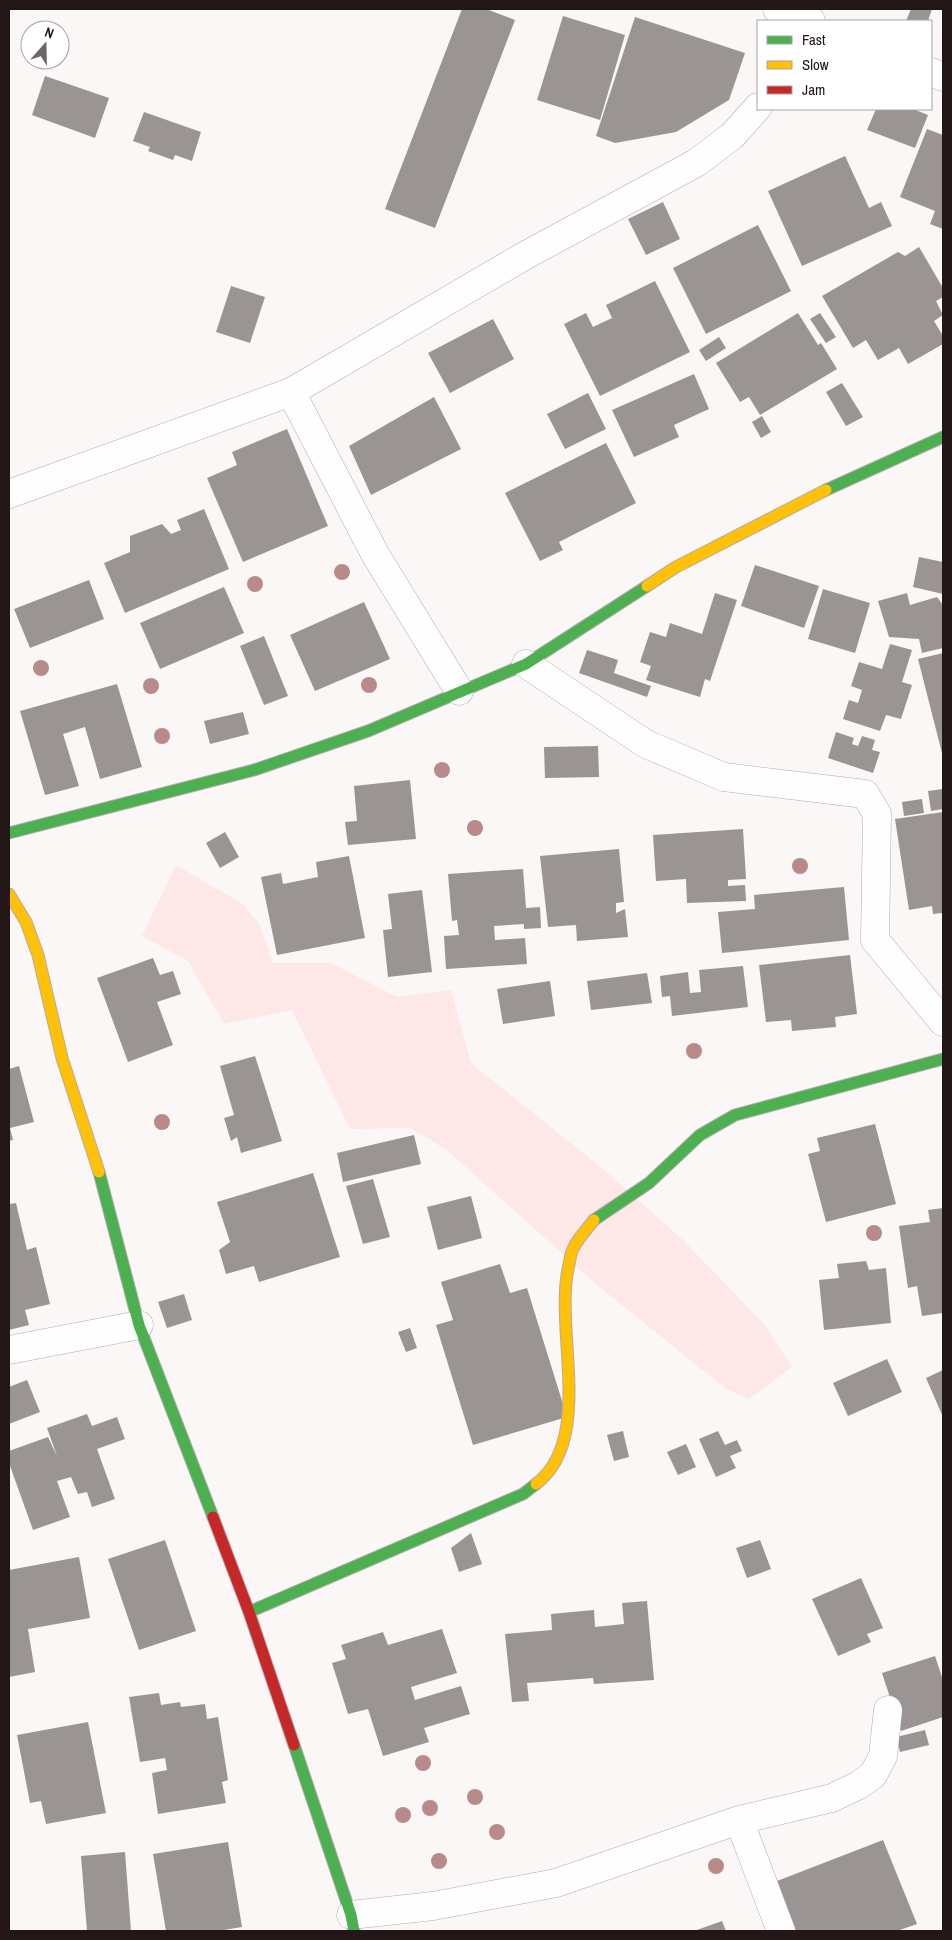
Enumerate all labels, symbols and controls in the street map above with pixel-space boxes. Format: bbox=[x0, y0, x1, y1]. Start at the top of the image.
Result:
north arrow bbox=[20, 20, 70, 70]
legend bbox=[757, 20, 932, 110]
text: N bbox=[42, 23, 56, 43]
text: Fast bbox=[802, 29, 826, 50]
text: Slow bbox=[802, 54, 829, 75]
text: Jam bbox=[802, 79, 825, 100]

